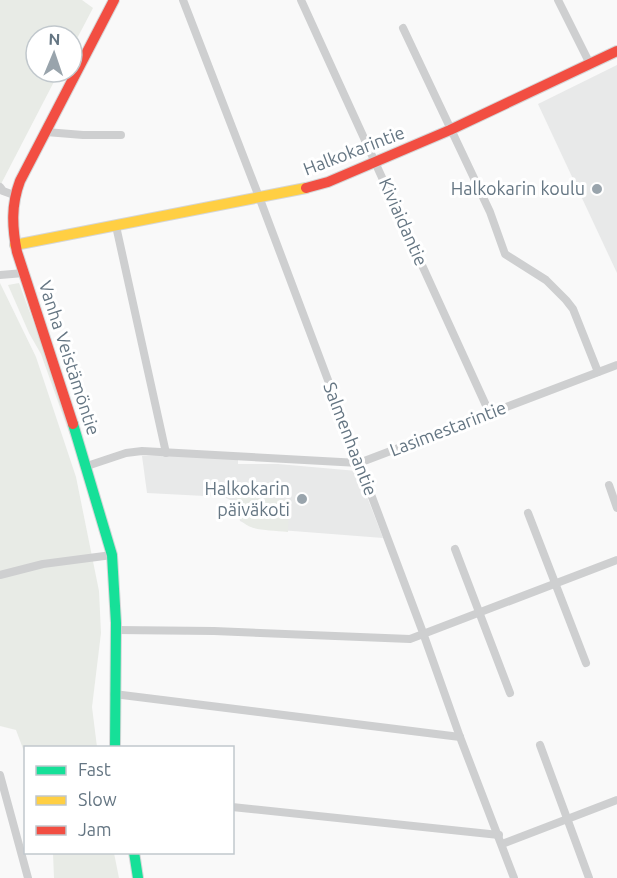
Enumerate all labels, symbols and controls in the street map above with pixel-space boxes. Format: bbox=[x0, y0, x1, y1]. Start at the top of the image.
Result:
north arrow bbox=[24, 24, 84, 84]
text: N bbox=[48, 30, 61, 48]
street label: Halkokarintie bbox=[300, 122, 407, 179]
street label: Kiviaidantie bbox=[376, 175, 432, 269]
place label: Halkokarin koulu bbox=[451, 178, 585, 198]
marker: Halkokarin koulu bbox=[590, 182, 604, 196]
street label: Vanha Veistämöntie bbox=[36, 278, 104, 437]
street label: Salmenhaantie bbox=[320, 379, 382, 498]
street label: Lasimestarintie bbox=[387, 397, 509, 459]
place label: Halkokarin päiväkoti bbox=[204, 478, 290, 519]
marker: Halkokarin päiväkoti bbox=[295, 492, 309, 506]
legend bbox=[24, 746, 234, 854]
text: Fast bbox=[78, 759, 111, 779]
text: Slow bbox=[78, 789, 117, 809]
text: Jam bbox=[78, 819, 112, 839]

